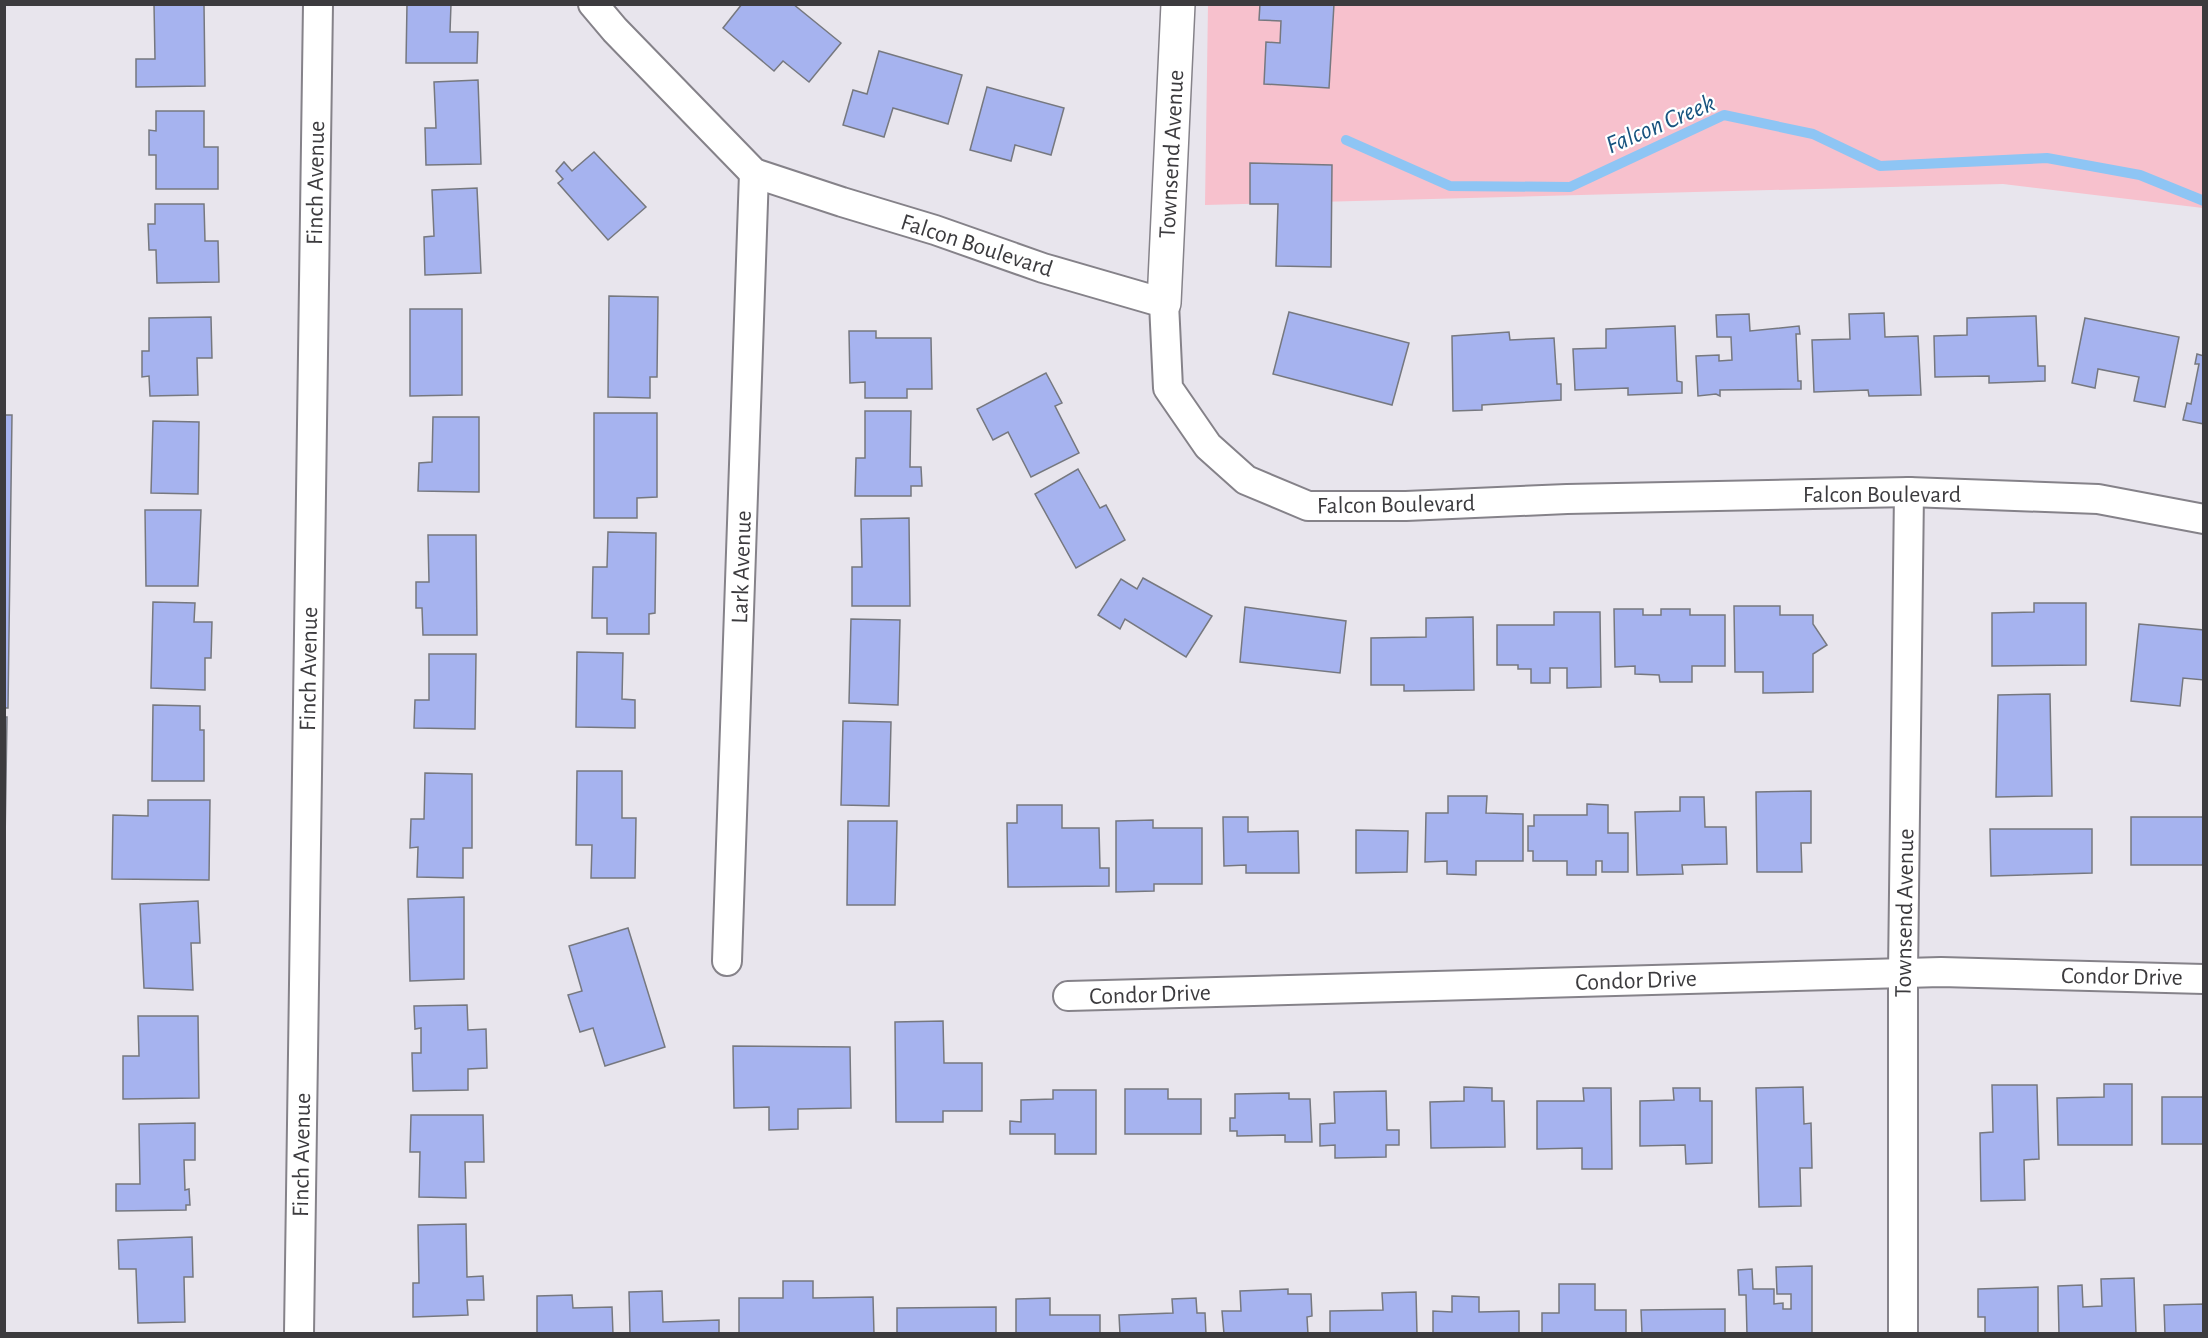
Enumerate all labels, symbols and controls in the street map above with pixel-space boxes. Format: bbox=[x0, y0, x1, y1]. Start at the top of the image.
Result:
street label: Townsend Avenue bbox=[1156, 69, 1188, 239]
water label: Falcon Creek bbox=[1602, 89, 1719, 158]
street label: Finch Avenue bbox=[303, 121, 329, 245]
street label: Falcon Boulevard bbox=[898, 210, 1056, 282]
street label: Falcon Boulevard bbox=[1803, 483, 1961, 507]
street label: Falcon Boulevard bbox=[1317, 492, 1475, 518]
street label: Lark Avenue bbox=[728, 510, 756, 624]
street label: Finch Avenue bbox=[296, 607, 322, 731]
street label: Townsend Avenue bbox=[1892, 828, 1918, 998]
street label: Condor Drive bbox=[2061, 964, 2183, 990]
street label: Condor Drive bbox=[1575, 967, 1697, 995]
street label: Condor Drive bbox=[1089, 981, 1211, 1009]
street label: Finch Avenue bbox=[289, 1093, 315, 1217]

